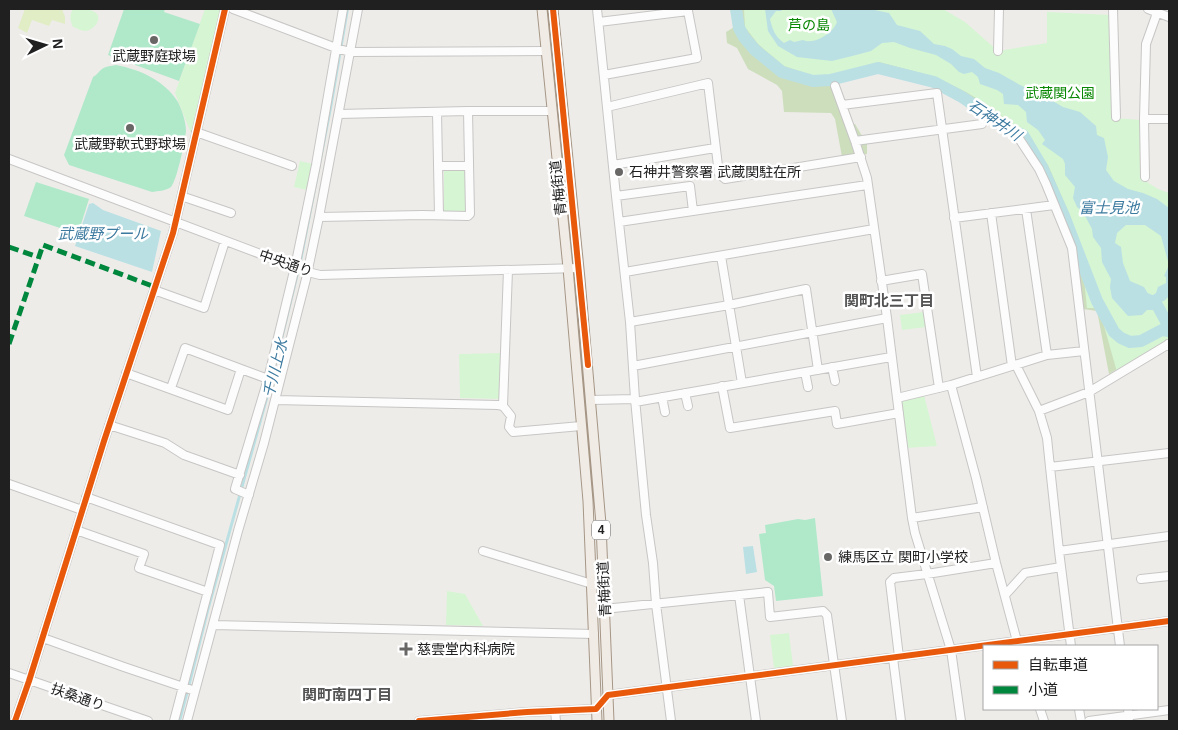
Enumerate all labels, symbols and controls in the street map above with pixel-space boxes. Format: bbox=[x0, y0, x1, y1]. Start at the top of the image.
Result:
park label: 芦の島 bbox=[788, 17, 830, 33]
north arrow bbox=[20, 20, 70, 70]
marker: 武蔵野庭球場 bbox=[148, 34, 160, 46]
text: N bbox=[50, 38, 66, 50]
place label: 武蔵野庭球場 bbox=[112, 48, 196, 64]
park label: 武蔵関公園 bbox=[1025, 85, 1095, 101]
water label: 石神井川 bbox=[965, 96, 1026, 145]
marker: 武蔵野軟式野球場 bbox=[124, 122, 136, 134]
place label: 武蔵野軟式野球場 bbox=[74, 136, 186, 152]
street label: 青梅街道 bbox=[547, 159, 569, 217]
place label: 石神井警察署 武蔵関駐在所 bbox=[629, 164, 801, 180]
marker: 石神井警察署 武蔵関駐在所 bbox=[613, 166, 625, 178]
water label: 富士見池 bbox=[1079, 199, 1141, 216]
water label: 武蔵野プール bbox=[58, 225, 149, 242]
street label: 中央通り bbox=[257, 246, 315, 280]
district label: 関町北三丁目 bbox=[844, 292, 934, 309]
water label: 千川上水 bbox=[259, 335, 291, 399]
road number: 4 bbox=[592, 520, 610, 540]
place label: 練馬区立 関町小学校 bbox=[838, 549, 968, 565]
marker: 練馬区立 関町小学校 bbox=[822, 551, 834, 563]
street label: 青梅街道 bbox=[595, 561, 613, 617]
place label: 慈雲堂内科病院 bbox=[417, 641, 515, 657]
marker: 慈雲堂内科病院 bbox=[399, 642, 413, 656]
legend bbox=[983, 645, 1158, 710]
text: 自転車道 bbox=[1028, 656, 1088, 673]
street label: 扶桑通り bbox=[49, 680, 107, 714]
text: 小道 bbox=[1028, 681, 1058, 698]
district label: 関町南四丁目 bbox=[302, 686, 392, 703]

